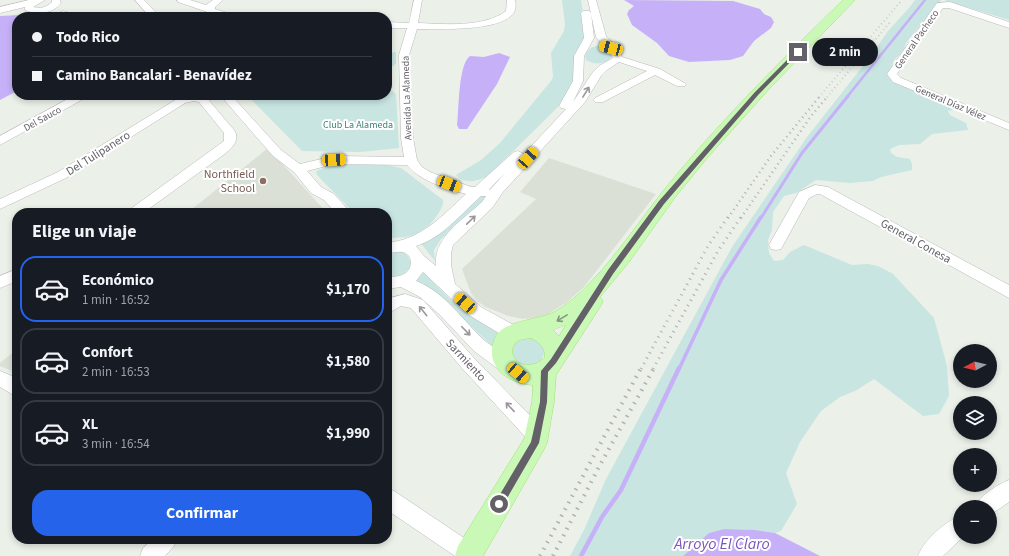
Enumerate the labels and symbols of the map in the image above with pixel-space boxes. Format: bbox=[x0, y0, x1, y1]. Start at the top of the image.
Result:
street label: General Pacheco bbox=[891, 7, 942, 72]
callout: 2 min bbox=[812, 38, 878, 66]
car bbox=[598, 39, 624, 57]
route end bbox=[789, 43, 807, 61]
street label: Avenida La Alameda bbox=[399, 56, 415, 140]
street label: General Díaz Vélez bbox=[913, 82, 988, 124]
one-way arrow bbox=[582, 86, 590, 98]
street label: Del Sauco bbox=[21, 103, 64, 135]
park label: Club La Alameda bbox=[323, 118, 393, 132]
street label: Del Tulipanero bbox=[63, 127, 134, 180]
car bbox=[516, 145, 540, 171]
car bbox=[322, 153, 346, 167]
place label: Northfield School bbox=[204, 166, 255, 197]
car bbox=[436, 174, 462, 194]
marker: Northfield School bbox=[258, 176, 268, 186]
one-way arrow bbox=[466, 215, 476, 225]
street label: General Conesa bbox=[877, 215, 954, 268]
car bbox=[452, 291, 478, 315]
one-way arrow bbox=[418, 306, 427, 317]
one-way arrow bbox=[557, 314, 568, 322]
one-way arrow bbox=[461, 326, 471, 336]
street label: Sarmiento bbox=[442, 335, 490, 385]
north arrow bbox=[953, 344, 997, 388]
car bbox=[505, 361, 531, 385]
one-way arrow bbox=[506, 402, 515, 412]
route start bbox=[490, 495, 508, 513]
water label: Arroyo El Claro bbox=[673, 533, 770, 555]

